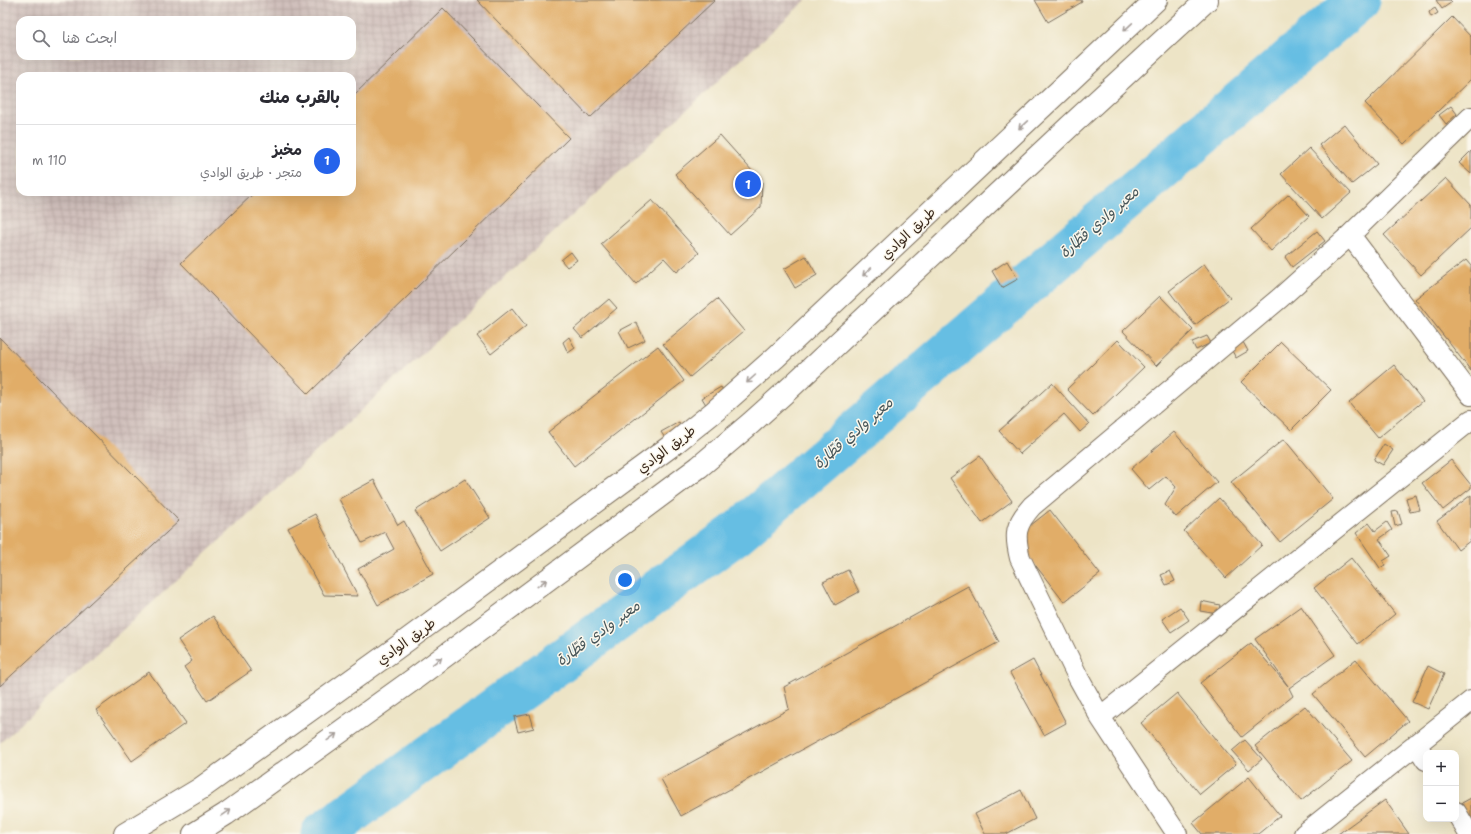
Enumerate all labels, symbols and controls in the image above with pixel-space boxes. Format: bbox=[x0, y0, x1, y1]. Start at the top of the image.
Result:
search box bbox=[16, 16, 356, 60]
one-way arrow bbox=[1123, 22, 1133, 31]
icon: search bbox=[30, 27, 52, 49]
text: ابحث هنا bbox=[62, 28, 117, 48]
text: بالقرب منك bbox=[260, 86, 340, 108]
one-way arrow bbox=[1018, 120, 1028, 130]
text: مخبز bbox=[272, 140, 302, 160]
text: 110 m bbox=[32, 152, 67, 169]
text: 1 bbox=[324, 152, 330, 169]
text: متجر · طريق الوادي bbox=[200, 164, 302, 181]
pin: 1 bbox=[735, 169, 761, 199]
water label: معبر وادي قطّارة bbox=[1055, 182, 1144, 263]
street label: طريق الوادي bbox=[877, 203, 941, 265]
one-way arrow bbox=[862, 267, 872, 276]
one-way arrow bbox=[746, 374, 756, 384]
water label: معبر وادي قطّارة bbox=[809, 393, 898, 474]
street label: طريق الوادي bbox=[633, 421, 700, 479]
your location bbox=[615, 570, 635, 590]
one-way arrow bbox=[536, 579, 547, 588]
water label: معبر وادي قطّارة bbox=[552, 596, 645, 671]
street label: طريق الوادي bbox=[373, 613, 440, 670]
one-way arrow bbox=[432, 657, 443, 665]
one-way arrow bbox=[326, 733, 337, 741]
map controls bbox=[1423, 750, 1459, 822]
button: + bbox=[1423, 750, 1459, 786]
button: − bbox=[1423, 786, 1459, 822]
one-way arrow bbox=[221, 809, 232, 817]

